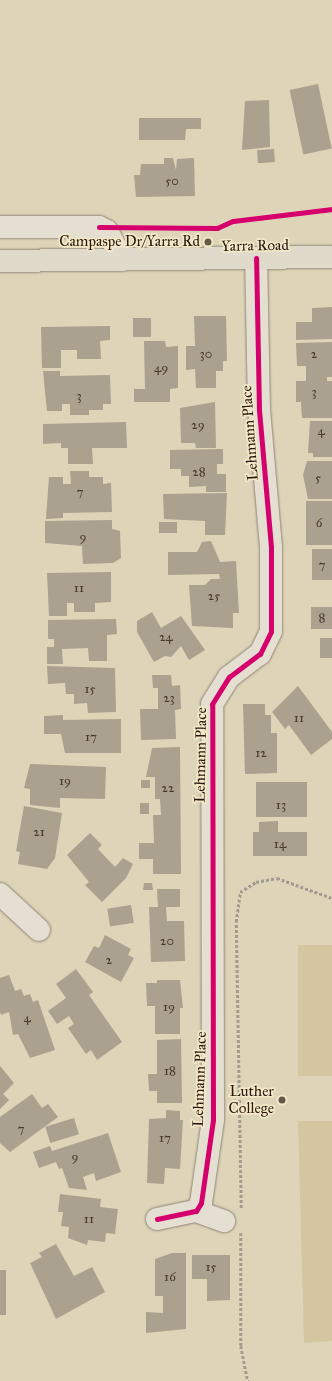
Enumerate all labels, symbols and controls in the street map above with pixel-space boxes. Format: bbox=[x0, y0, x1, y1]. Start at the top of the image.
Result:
house number: 50 bbox=[165, 173, 179, 189]
place label: Campaspe Dr/Yarra Rd bbox=[59, 233, 200, 251]
street label: Yarra Road bbox=[221, 236, 289, 256]
marker: Campaspe Dr/Yarra Rd bbox=[203, 237, 213, 247]
house number: 30 bbox=[200, 346, 212, 362]
house number: 2 bbox=[311, 346, 317, 362]
house number: 49 bbox=[154, 360, 168, 376]
house number: 3 bbox=[311, 384, 317, 400]
street label: Lehmann Place bbox=[238, 385, 262, 481]
house number: 3 bbox=[76, 388, 82, 404]
house number: 29 bbox=[191, 417, 205, 433]
house number: 4 bbox=[317, 423, 325, 439]
house number: 28 bbox=[192, 464, 206, 480]
house number: 5 bbox=[315, 470, 321, 486]
house number: 7 bbox=[77, 484, 83, 500]
house number: 6 bbox=[316, 515, 322, 531]
house number: 9 bbox=[80, 529, 86, 545]
house number: 7 bbox=[319, 557, 325, 573]
house number: 11 bbox=[74, 580, 84, 596]
house number: 25 bbox=[208, 588, 220, 604]
house number: 8 bbox=[319, 610, 325, 626]
house number: 24 bbox=[159, 629, 173, 645]
house number: 15 bbox=[84, 681, 96, 697]
house number: 23 bbox=[163, 690, 175, 706]
street label: Lehmann Place bbox=[191, 707, 211, 803]
house number: 11 bbox=[294, 710, 304, 726]
house number: 17 bbox=[85, 729, 97, 745]
house number: 12 bbox=[255, 745, 267, 761]
house number: 19 bbox=[59, 773, 71, 789]
house number: 22 bbox=[162, 780, 174, 796]
house number: 13 bbox=[276, 797, 286, 813]
house number: 21 bbox=[33, 824, 45, 840]
house number: 14 bbox=[274, 836, 286, 852]
house number: 20 bbox=[160, 933, 174, 949]
house number: 2 bbox=[106, 952, 112, 968]
house number: 19 bbox=[163, 999, 175, 1015]
house number: 4 bbox=[23, 1010, 31, 1026]
street label: Lehmann Place bbox=[189, 1031, 211, 1127]
house number: 18 bbox=[164, 1063, 176, 1079]
place label: Luther College bbox=[229, 1082, 274, 1117]
marker: Luther College bbox=[277, 1095, 287, 1105]
house number: 7 bbox=[18, 1121, 24, 1137]
house number: 17 bbox=[159, 1130, 171, 1146]
house number: 9 bbox=[72, 1149, 78, 1165]
house number: 11 bbox=[84, 1211, 94, 1227]
house number: 15 bbox=[205, 1259, 217, 1275]
house number: 16 bbox=[164, 1269, 176, 1285]

